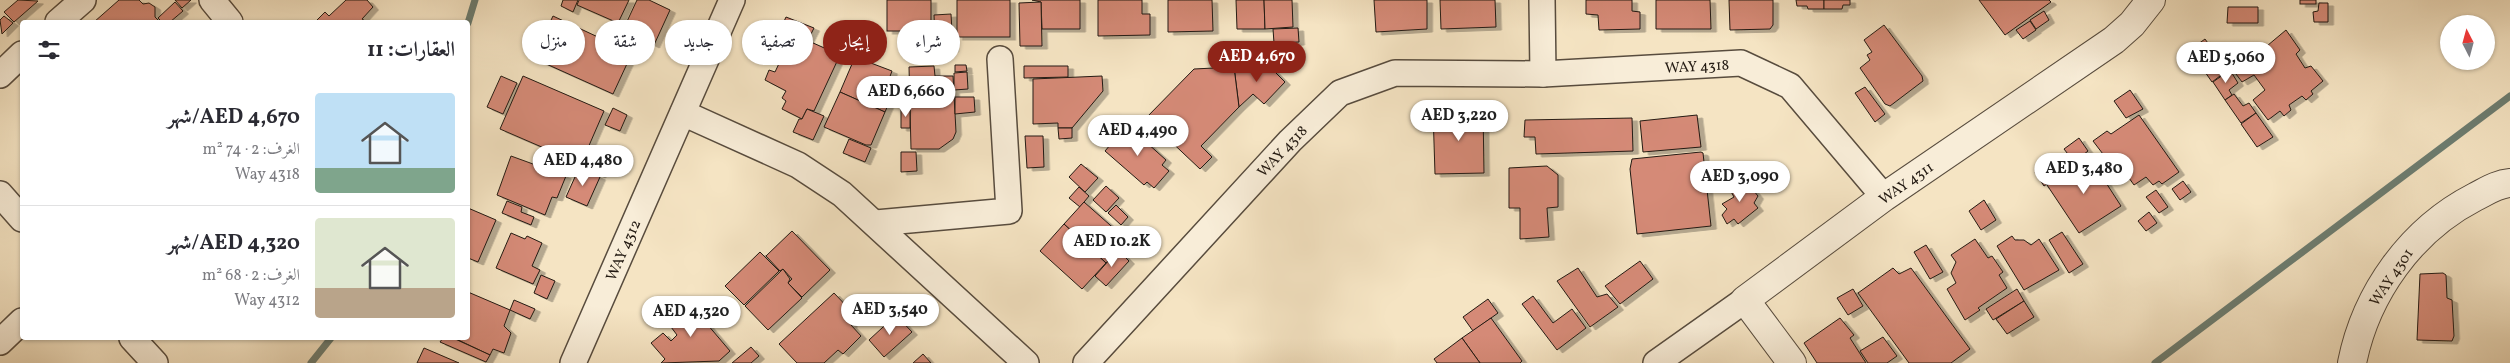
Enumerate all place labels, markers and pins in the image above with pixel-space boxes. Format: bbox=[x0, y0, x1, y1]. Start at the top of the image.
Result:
pin: AED 4,670 bbox=[1200, 41, 1314, 83]
pin: AED 5,060 bbox=[2169, 42, 2283, 84]
pin: AED 6,660 bbox=[849, 76, 963, 118]
pin: AED 3,220 bbox=[1402, 100, 1516, 142]
pin: AED 4,490 bbox=[1081, 114, 1195, 157]
pin: AED 4,480 bbox=[526, 144, 640, 187]
pin: AED 3,480 bbox=[2027, 152, 2141, 195]
pin: AED 3,090 bbox=[1683, 160, 1797, 203]
pin: AED 10.2K bbox=[1055, 226, 1169, 268]
pin: AED 3,540 bbox=[833, 294, 947, 336]
pin: AED 4,320 bbox=[634, 296, 748, 338]

